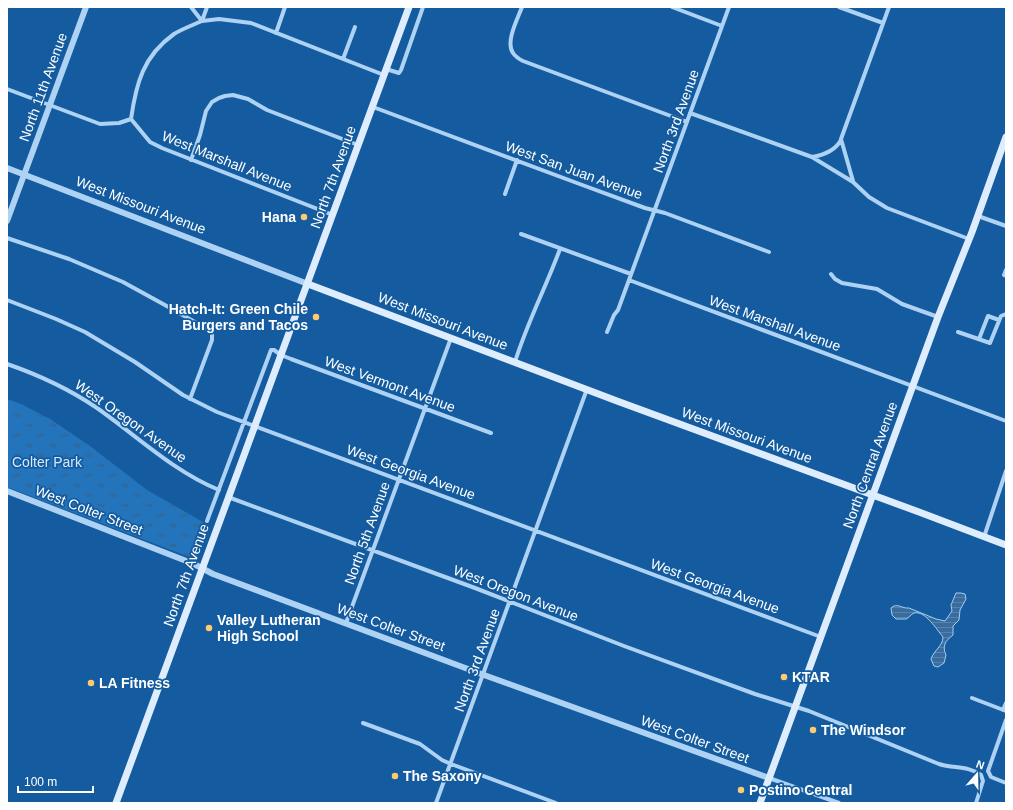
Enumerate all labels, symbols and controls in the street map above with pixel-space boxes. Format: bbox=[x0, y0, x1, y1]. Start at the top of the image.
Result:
street label: North 11th Avenue bbox=[16, 30, 70, 144]
street label: North 3rd Avenue bbox=[650, 67, 702, 175]
street label: North 7th Avenue bbox=[307, 123, 359, 230]
street label: West Marshall Avenue bbox=[160, 128, 295, 194]
street label: West San Juan Avenue bbox=[503, 138, 645, 202]
street label: West Missouri Avenue bbox=[74, 173, 208, 237]
place label: Hana bbox=[262, 209, 296, 225]
marker: Hana bbox=[299, 212, 309, 222]
street label: West Missouri Avenue bbox=[376, 289, 510, 353]
street label: West Marshall Avenue bbox=[707, 292, 843, 354]
place label: Hatch-It: Green Chile Burgers and Tacos bbox=[169, 301, 308, 333]
marker: Hatch-It: Green Chile Burgers and Tacos bbox=[311, 312, 321, 322]
street label: West Vermont Avenue bbox=[322, 353, 458, 415]
street label: West Oregon Avenue bbox=[72, 376, 190, 466]
street label: North Central Avenue bbox=[840, 399, 900, 531]
street label: West Missouri Avenue bbox=[679, 404, 815, 466]
street label: West Georgia Avenue bbox=[345, 441, 478, 503]
park label: Colter Park bbox=[12, 454, 83, 470]
street label: North 5th Avenue bbox=[341, 479, 393, 586]
street label: West Colter Street bbox=[33, 482, 145, 538]
street label: North 7th Avenue bbox=[160, 521, 212, 628]
street label: West Georgia Avenue bbox=[649, 555, 782, 617]
street label: West Oregon Avenue bbox=[451, 562, 581, 624]
street label: West Colter Street bbox=[335, 600, 447, 654]
street label: North 3rd Avenue bbox=[451, 606, 503, 714]
place label: Valley Lutheran High School bbox=[217, 612, 320, 644]
marker: Valley Lutheran High School bbox=[204, 623, 214, 633]
place label: KTAR bbox=[792, 669, 830, 685]
marker: KTAR bbox=[779, 672, 789, 682]
place label: LA Fitness bbox=[99, 675, 170, 691]
marker: LA Fitness bbox=[86, 678, 96, 688]
street label: West Colter Street bbox=[639, 712, 751, 766]
place label: The Windsor bbox=[821, 722, 906, 738]
marker: The Windsor bbox=[808, 725, 818, 735]
north arrow bbox=[957, 754, 997, 794]
text: N bbox=[975, 758, 986, 772]
scale bar bbox=[18, 768, 93, 794]
place label: The Saxony bbox=[403, 768, 482, 784]
marker: The Saxony bbox=[390, 771, 400, 781]
text: 100 m bbox=[24, 775, 57, 789]
place label: Postino Central bbox=[749, 782, 852, 798]
marker: Postino Central bbox=[736, 785, 746, 795]

